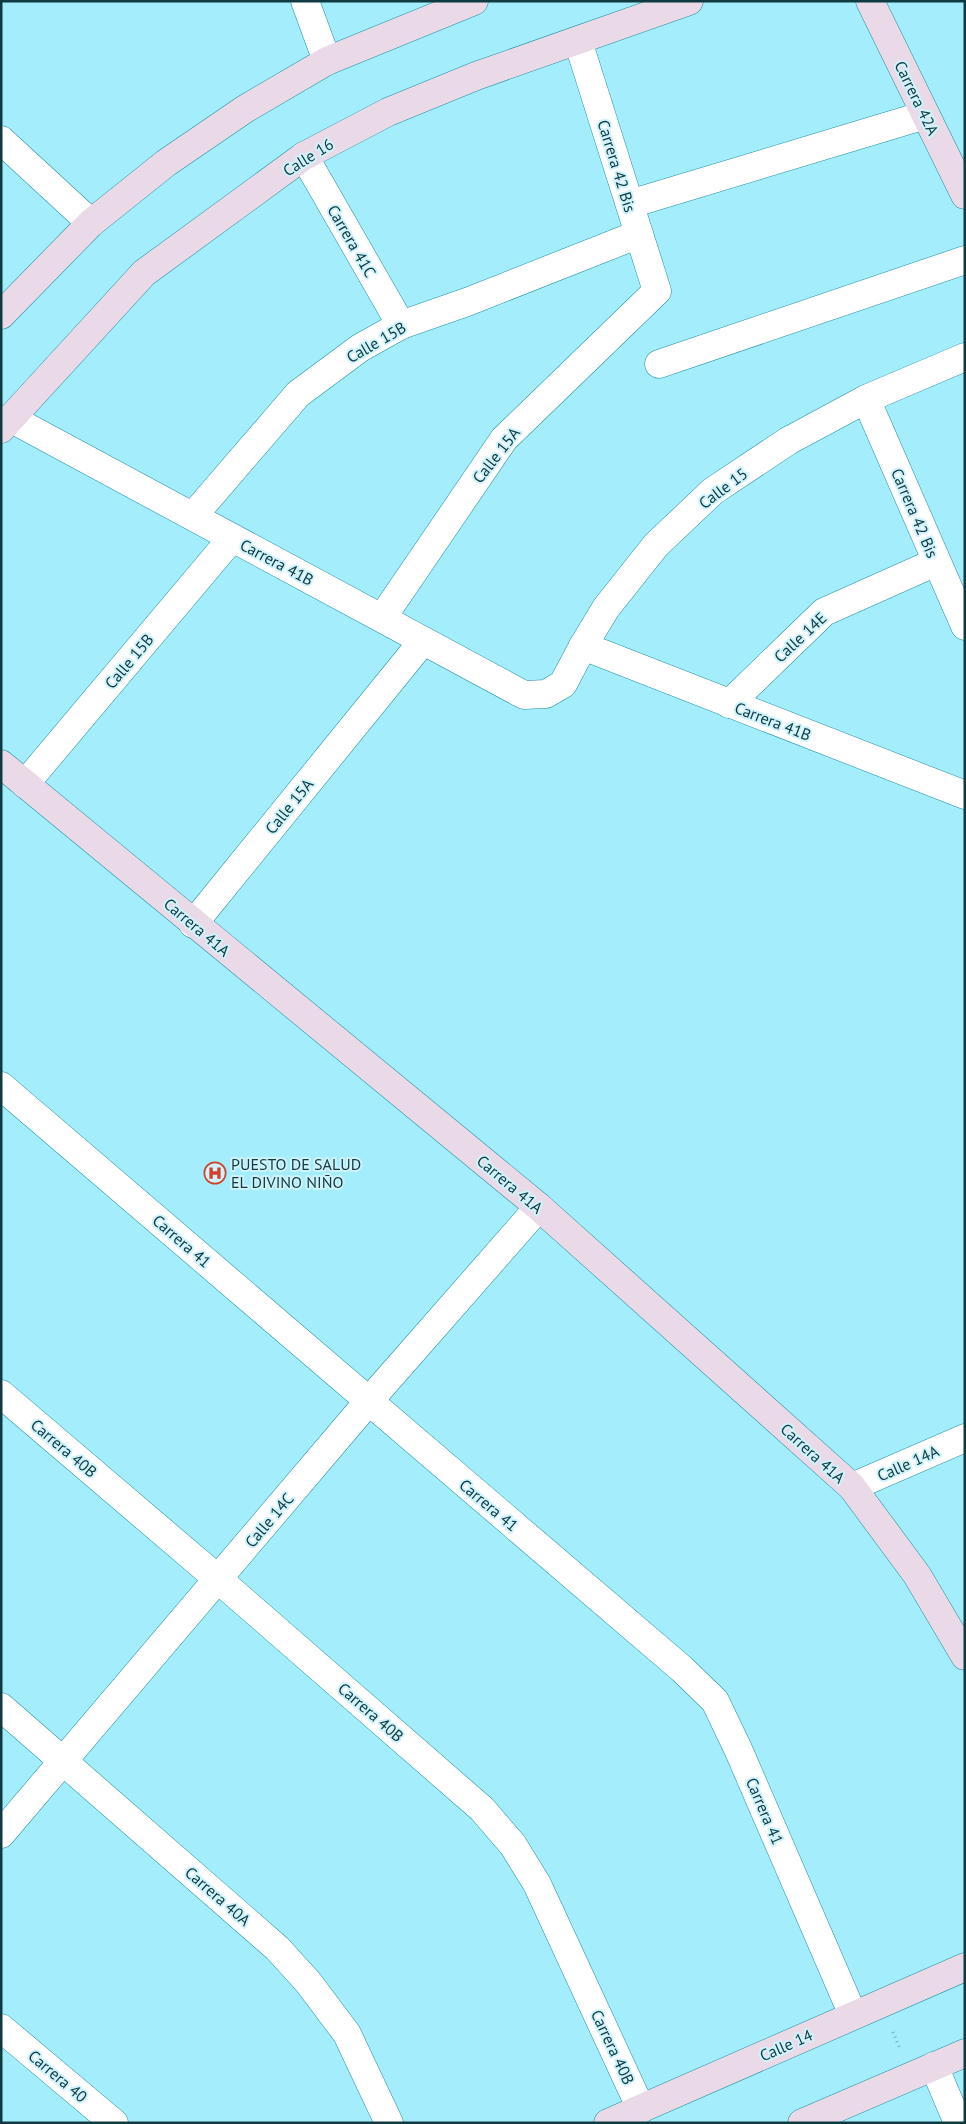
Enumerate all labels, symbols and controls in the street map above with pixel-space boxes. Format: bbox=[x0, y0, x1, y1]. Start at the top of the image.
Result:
street label: Carrera 42A bbox=[890, 58, 944, 139]
street label: Carrera 42 Bis bbox=[593, 117, 641, 215]
street label: Calle 16 bbox=[279, 134, 337, 180]
street label: Carrera 41C bbox=[323, 201, 381, 281]
street label: Calle 15B bbox=[343, 317, 409, 367]
street label: Calle 15A bbox=[468, 423, 524, 487]
street label: Calle 15 bbox=[695, 463, 751, 513]
street label: Carrera 42 Bis bbox=[887, 465, 943, 561]
street label: Carrera 41B bbox=[237, 534, 317, 590]
street label: Calle 14E bbox=[770, 608, 830, 666]
street label: Calle 15B bbox=[100, 630, 158, 692]
street label: Carrera 41B bbox=[732, 697, 814, 745]
street label: Calle 15A bbox=[261, 774, 318, 838]
street label: Carrera 41A bbox=[160, 894, 235, 961]
street label: Carrera 41A bbox=[473, 1151, 548, 1218]
place label: PUESTO DE SALUD EL DIVINO NIÑO bbox=[231, 1154, 361, 1192]
hospital icon: PUESTO DE SALUD EL DIVINO NIÑO bbox=[203, 1161, 227, 1185]
street label: Carrera 41 bbox=[149, 1210, 215, 1272]
street label: Carrera 40B bbox=[27, 1415, 101, 1481]
street label: Carrera 41A bbox=[776, 1419, 850, 1488]
street label: Calle 14A bbox=[874, 1440, 942, 1485]
street label: Carrera 41 bbox=[455, 1475, 523, 1535]
street label: Calle 14C bbox=[240, 1489, 298, 1551]
street label: Carrera 40B bbox=[334, 1678, 408, 1746]
street label: Carrera 41 bbox=[742, 1774, 788, 1848]
street label: Carrera 40A bbox=[181, 1862, 255, 1930]
street label: Carrera 40B bbox=[587, 2006, 639, 2088]
street label: Calle 14 bbox=[756, 2024, 816, 2066]
street label: Carrera 40 bbox=[24, 2046, 92, 2107]

